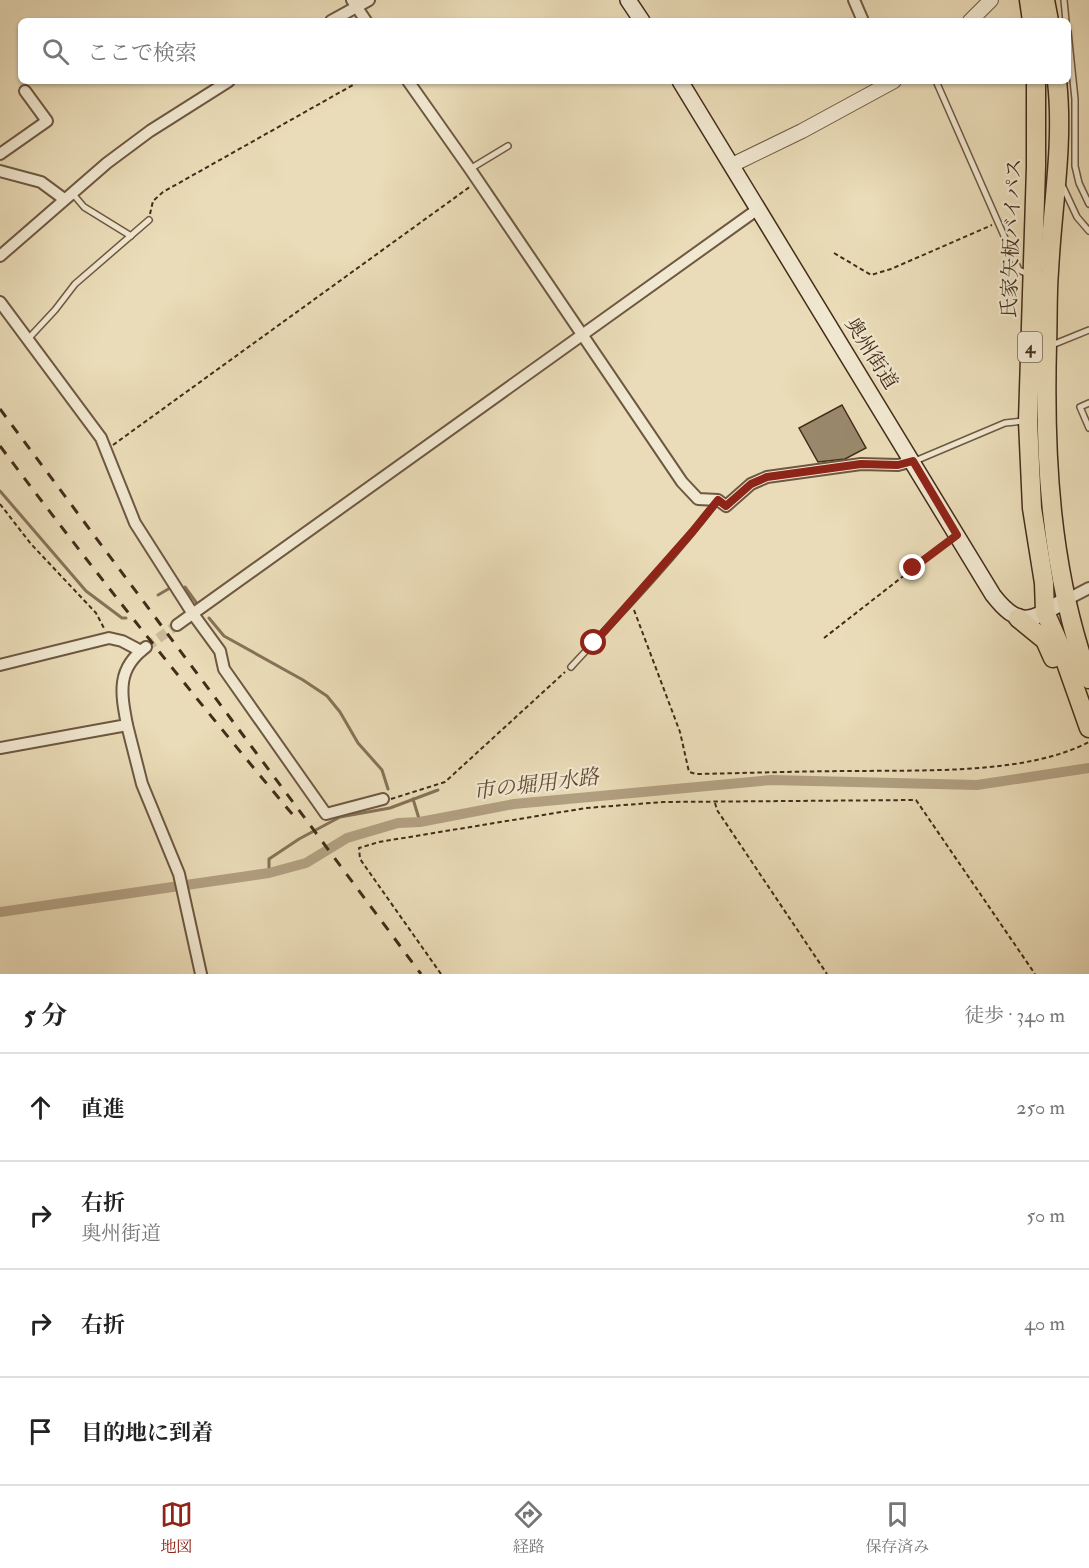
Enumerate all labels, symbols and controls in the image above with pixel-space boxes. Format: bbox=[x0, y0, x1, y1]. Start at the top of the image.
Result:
search box bbox=[18, 18, 1071, 84]
icon: search bbox=[39, 35, 72, 68]
text: ここで検索 bbox=[87, 39, 197, 67]
street label: 氏家矢板バイパス bbox=[996, 158, 1027, 318]
street label: 奥州街道 bbox=[840, 313, 903, 394]
road number: 4 bbox=[1018, 332, 1042, 362]
route end bbox=[899, 554, 925, 580]
route start bbox=[580, 629, 606, 655]
water label: 市の堀用水路 bbox=[472, 763, 602, 806]
text: 5 分 bbox=[24, 1000, 67, 1032]
text: 徒歩 · 340 m bbox=[964, 1003, 1065, 1028]
icon: ahead bbox=[24, 1091, 57, 1124]
text: 直進 bbox=[81, 1095, 125, 1123]
text: 250 m bbox=[1016, 1095, 1065, 1120]
text: 右折 bbox=[81, 1189, 125, 1217]
icon: right bbox=[24, 1199, 57, 1232]
text: 50 m bbox=[1026, 1203, 1065, 1228]
text: 奥州街道 bbox=[81, 1221, 161, 1246]
icon: right bbox=[24, 1307, 57, 1340]
text: 右折 bbox=[81, 1311, 125, 1339]
text: 40 m bbox=[1024, 1311, 1065, 1336]
icon: arrive bbox=[24, 1415, 57, 1448]
text: 目的地に到着 bbox=[81, 1419, 213, 1447]
tab: 地図 bbox=[160, 1498, 193, 1557]
tab: 経路 bbox=[512, 1498, 545, 1557]
tab: 保存済み bbox=[865, 1498, 929, 1557]

